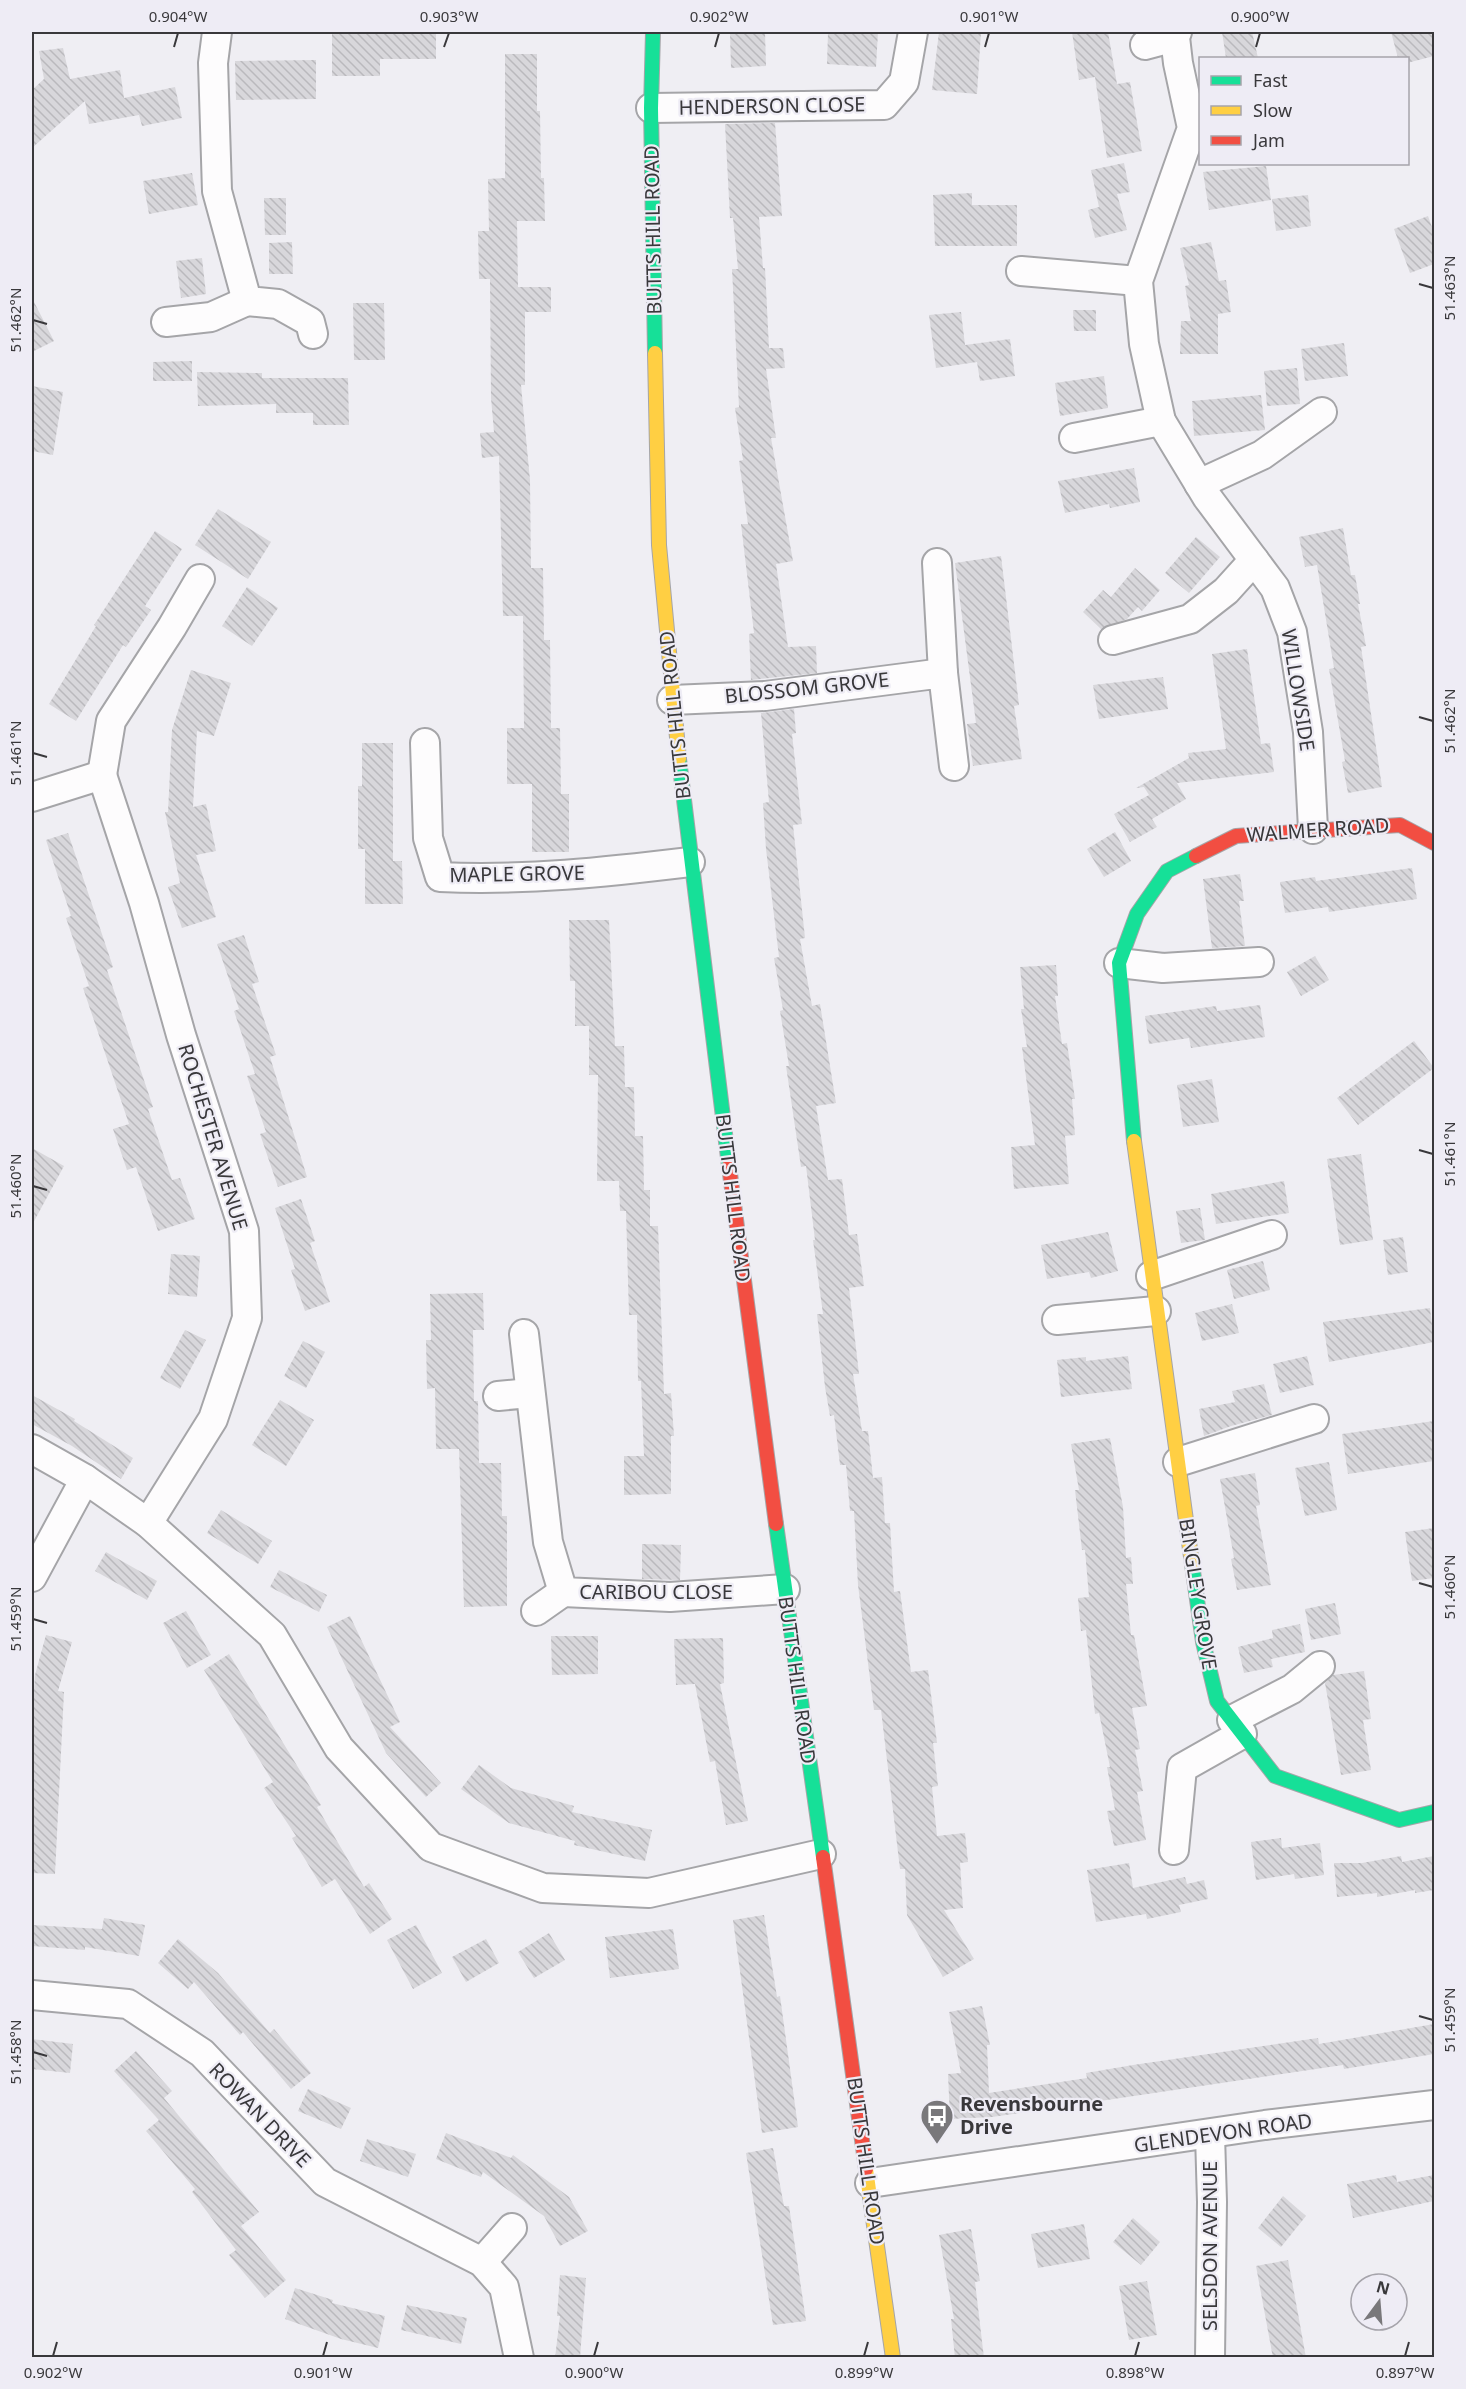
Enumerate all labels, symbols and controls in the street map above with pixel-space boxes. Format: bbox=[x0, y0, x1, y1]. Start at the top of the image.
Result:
text: 0.904°W bbox=[149, 6, 207, 26]
text: 0.903°W bbox=[420, 6, 478, 26]
text: 0.902°W bbox=[690, 6, 748, 26]
text: 0.901°W bbox=[960, 6, 1018, 26]
text: 0.900°W bbox=[1231, 6, 1289, 26]
legend bbox=[1199, 57, 1409, 165]
text: Fast bbox=[1253, 68, 1288, 92]
street label: HENDERSON CLOSE bbox=[678, 90, 866, 121]
text: Slow bbox=[1253, 98, 1292, 122]
text: Jam bbox=[1251, 128, 1285, 152]
street label: BUTTS HILL ROAD bbox=[638, 145, 667, 315]
text: 51.463°N bbox=[1439, 256, 1459, 320]
text: 51.462°N bbox=[5, 288, 25, 352]
street label: WILLOWSIDE bbox=[1276, 627, 1321, 753]
street label: BUTTS HILL ROAD bbox=[652, 629, 697, 801]
street label: BLOSSOM GROVE bbox=[723, 665, 890, 710]
text: 51.462°N bbox=[1439, 689, 1459, 753]
text: 51.461°N bbox=[5, 721, 25, 785]
street label: WALMER ROAD bbox=[1246, 811, 1390, 848]
street label: MAPLE GROVE bbox=[449, 859, 585, 888]
street label: ROCHESTER AVENUE bbox=[172, 1040, 255, 1233]
street label: BUTTS HILL ROAD bbox=[710, 1112, 757, 1284]
text: 51.461°N bbox=[1439, 1122, 1459, 1186]
text: 51.460°N bbox=[5, 1154, 25, 1218]
street label: BINGLEY GROVE bbox=[1173, 1516, 1224, 1672]
text: 51.460°N bbox=[1439, 1555, 1459, 1619]
street label: CARIBOU CLOSE bbox=[579, 1578, 733, 1605]
text: 51.459°N bbox=[5, 1587, 25, 1651]
street label: BUTTS HILL ROAD bbox=[772, 1594, 823, 1766]
text: 51.459°N bbox=[1439, 1988, 1459, 2052]
text: 51.458°N bbox=[5, 2020, 25, 2084]
street label: ROWAN DRIVE bbox=[203, 2056, 317, 2173]
street label: BUTTS HILL ROAD bbox=[841, 2075, 892, 2247]
place label: Revensbourne Drive bbox=[960, 2090, 1103, 2140]
bus stop icon: Revensbourne Drive bbox=[919, 2098, 955, 2145]
street label: GLENDEVON ROAD bbox=[1132, 2107, 1314, 2158]
street label: SELSDON AVENUE bbox=[1196, 2161, 1223, 2331]
north arrow bbox=[1349, 2272, 1409, 2332]
text: N bbox=[1374, 2275, 1392, 2300]
text: 0.902°W bbox=[24, 2362, 82, 2382]
text: 0.901°W bbox=[294, 2362, 352, 2382]
text: 0.900°W bbox=[565, 2362, 623, 2382]
text: 0.899°W bbox=[835, 2362, 893, 2382]
text: 0.898°W bbox=[1106, 2362, 1164, 2382]
text: 0.897°W bbox=[1376, 2362, 1434, 2382]

